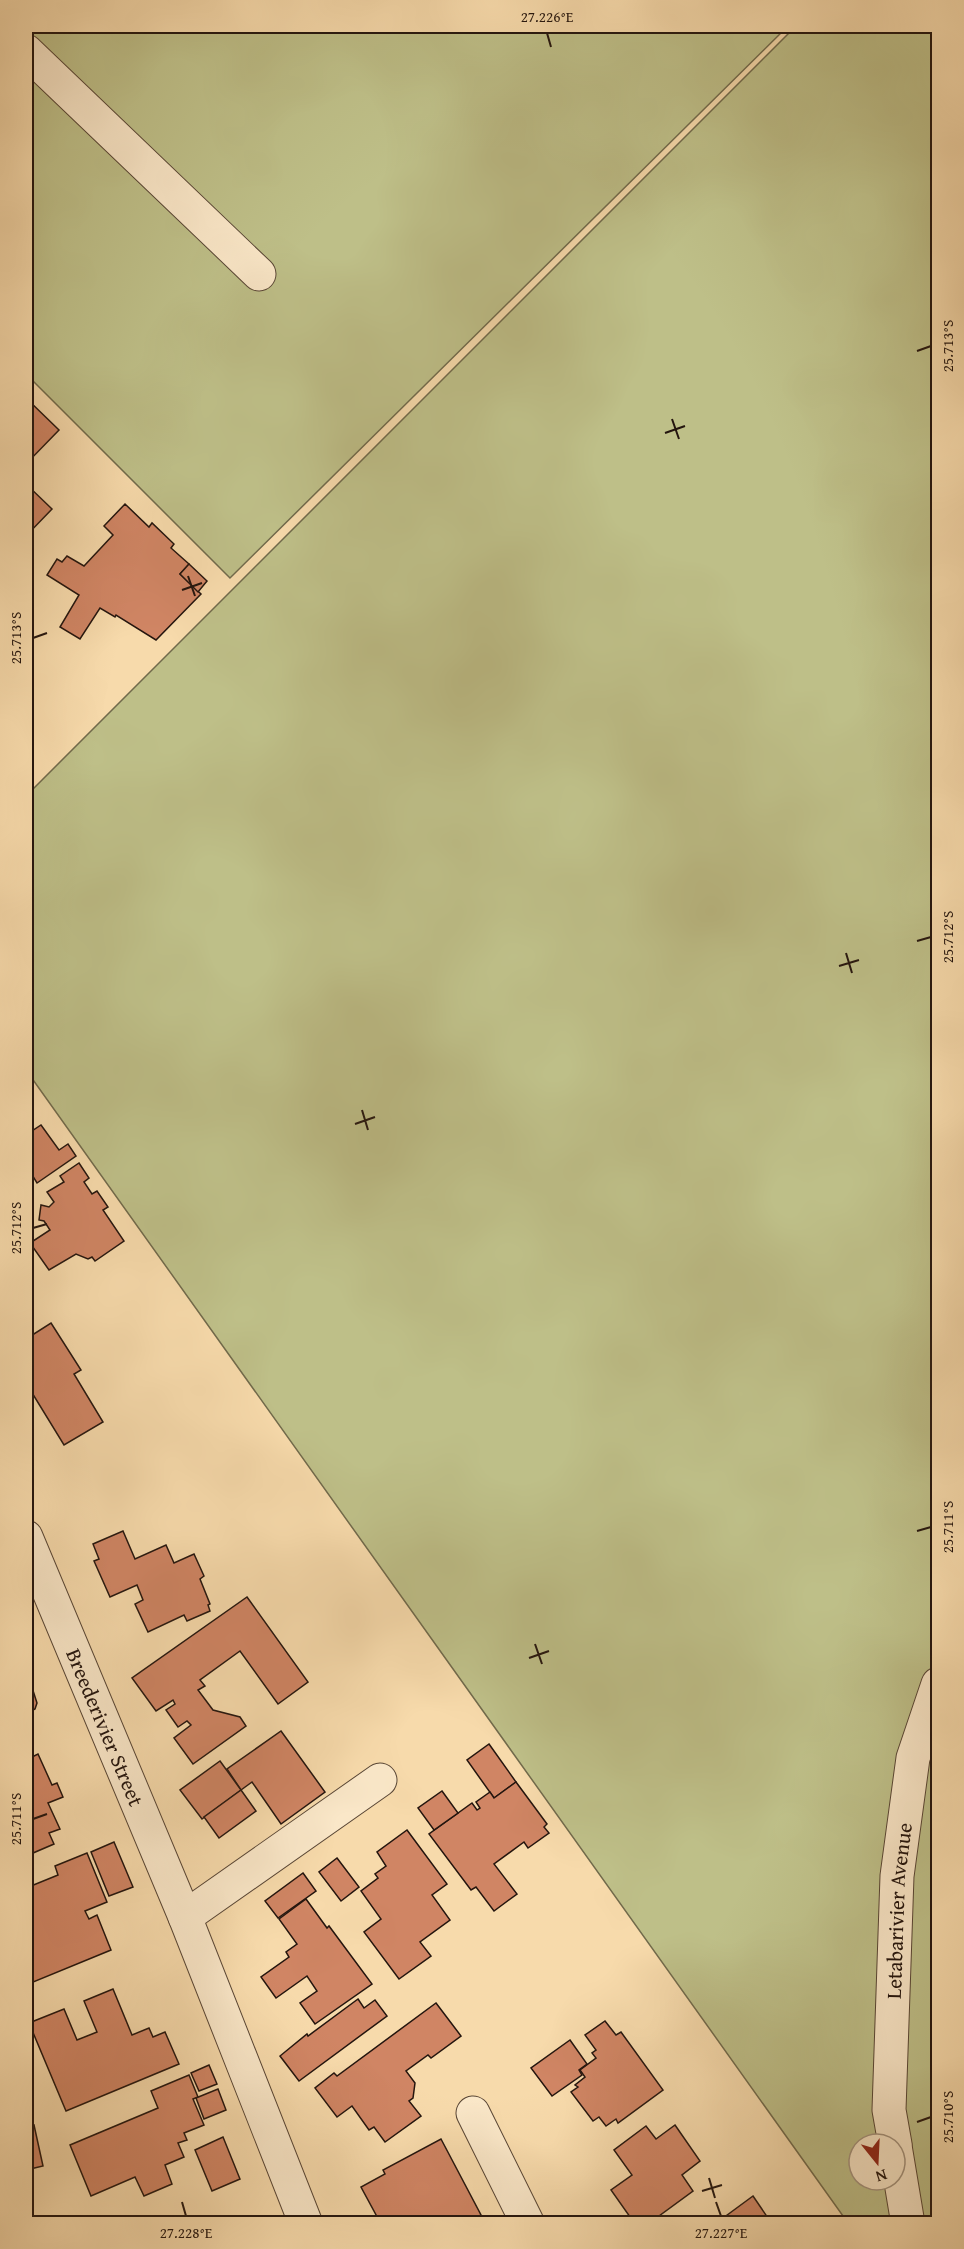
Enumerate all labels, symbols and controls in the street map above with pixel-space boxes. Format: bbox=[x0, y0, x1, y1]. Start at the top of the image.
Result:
text: 27.226°E bbox=[521, 6, 574, 27]
text: 25.713°S bbox=[937, 320, 958, 372]
text: 25.713°S bbox=[5, 612, 26, 664]
text: 25.712°S bbox=[937, 911, 958, 963]
text: 25.712°S bbox=[5, 1202, 26, 1254]
text: 25.711°S bbox=[937, 1501, 958, 1553]
street label: Breederivier Street bbox=[59, 1643, 153, 1811]
text: 25.711°S bbox=[5, 1793, 26, 1845]
street label: Letabarivier Avenue bbox=[877, 1820, 920, 2000]
text: 25.710°S bbox=[937, 2091, 958, 2143]
north arrow bbox=[847, 2132, 907, 2192]
text: N bbox=[873, 2163, 890, 2189]
text: 27.228°E bbox=[160, 2222, 213, 2243]
text: 27.227°E bbox=[695, 2222, 748, 2243]

